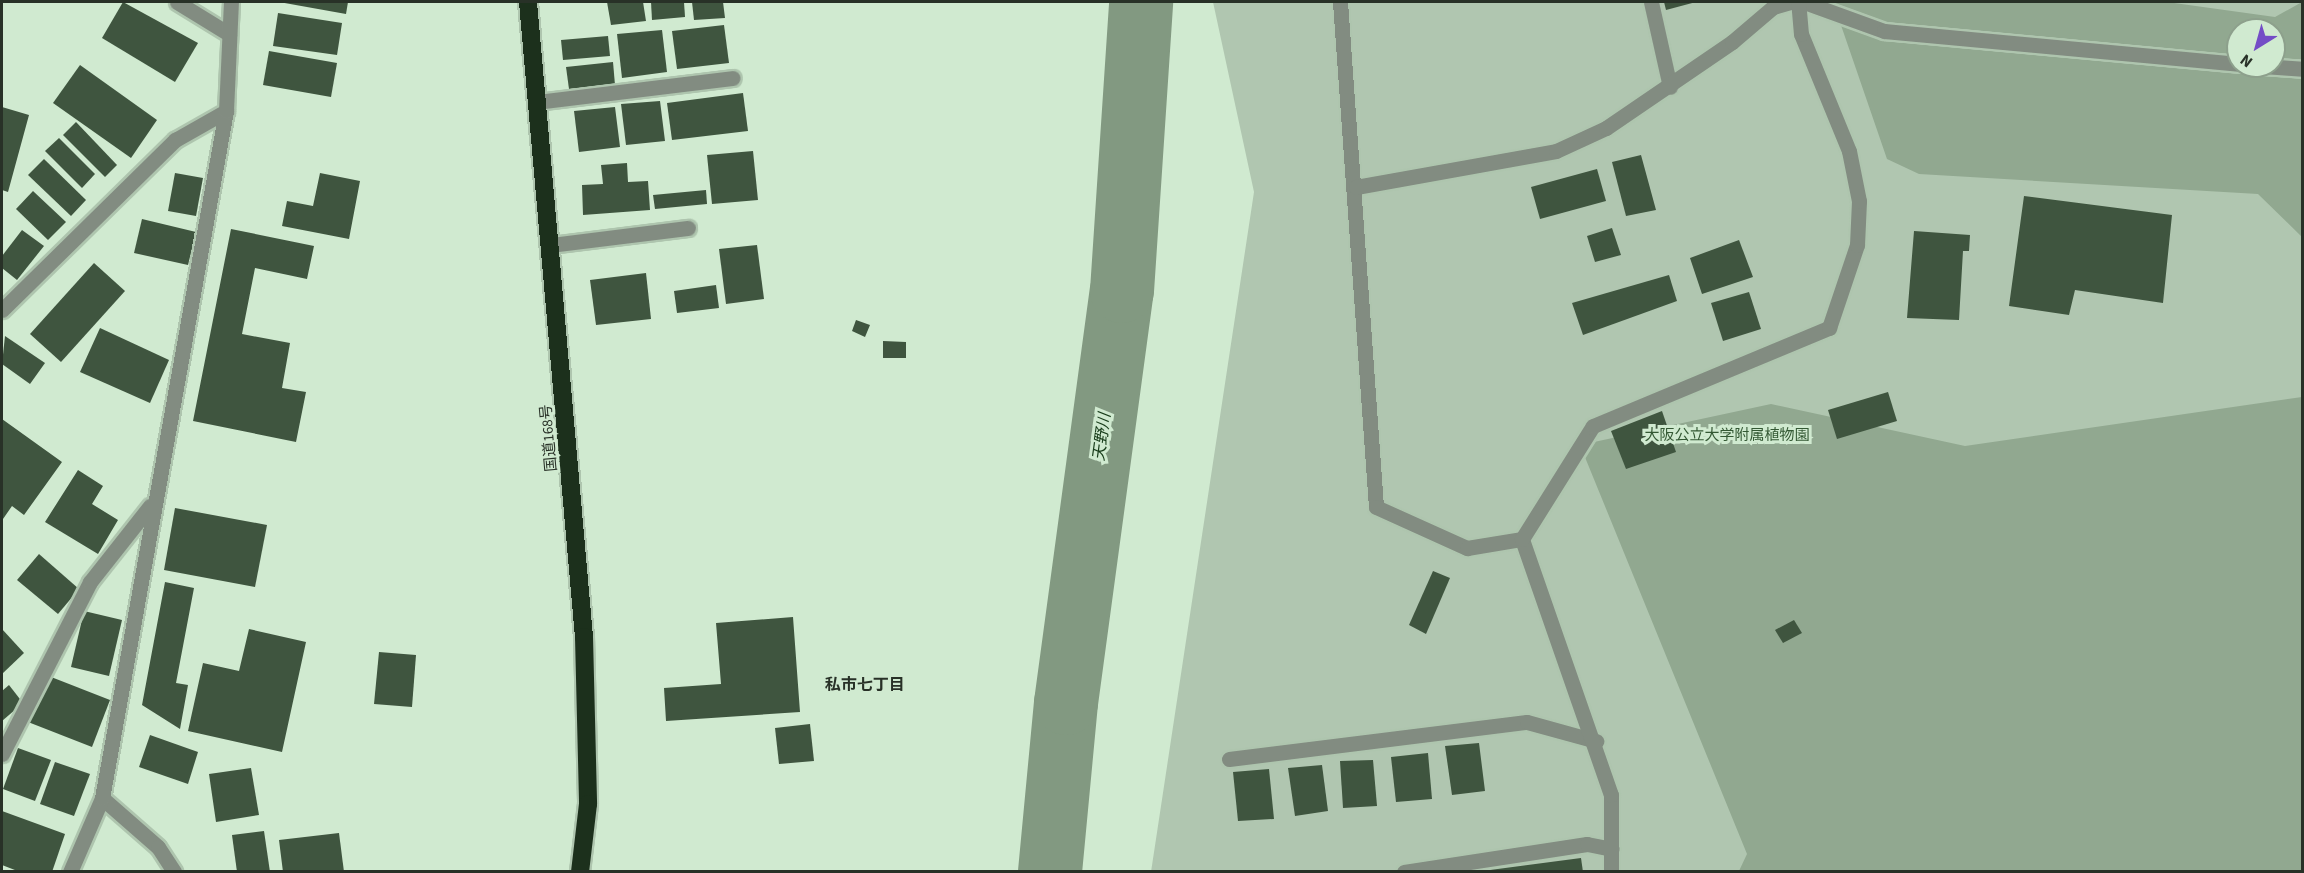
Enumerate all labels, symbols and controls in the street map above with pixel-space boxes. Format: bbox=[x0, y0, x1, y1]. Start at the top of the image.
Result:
north arrow bbox=[2226, 18, 2286, 78]
text: N bbox=[2236, 49, 2257, 73]
street label: 国道168号 bbox=[537, 404, 561, 472]
water label: 天野川 bbox=[1089, 412, 1115, 462]
park label: 大阪公立大学附属植物園 bbox=[1645, 427, 1809, 445]
district label: 私市七丁目 bbox=[825, 675, 905, 695]

